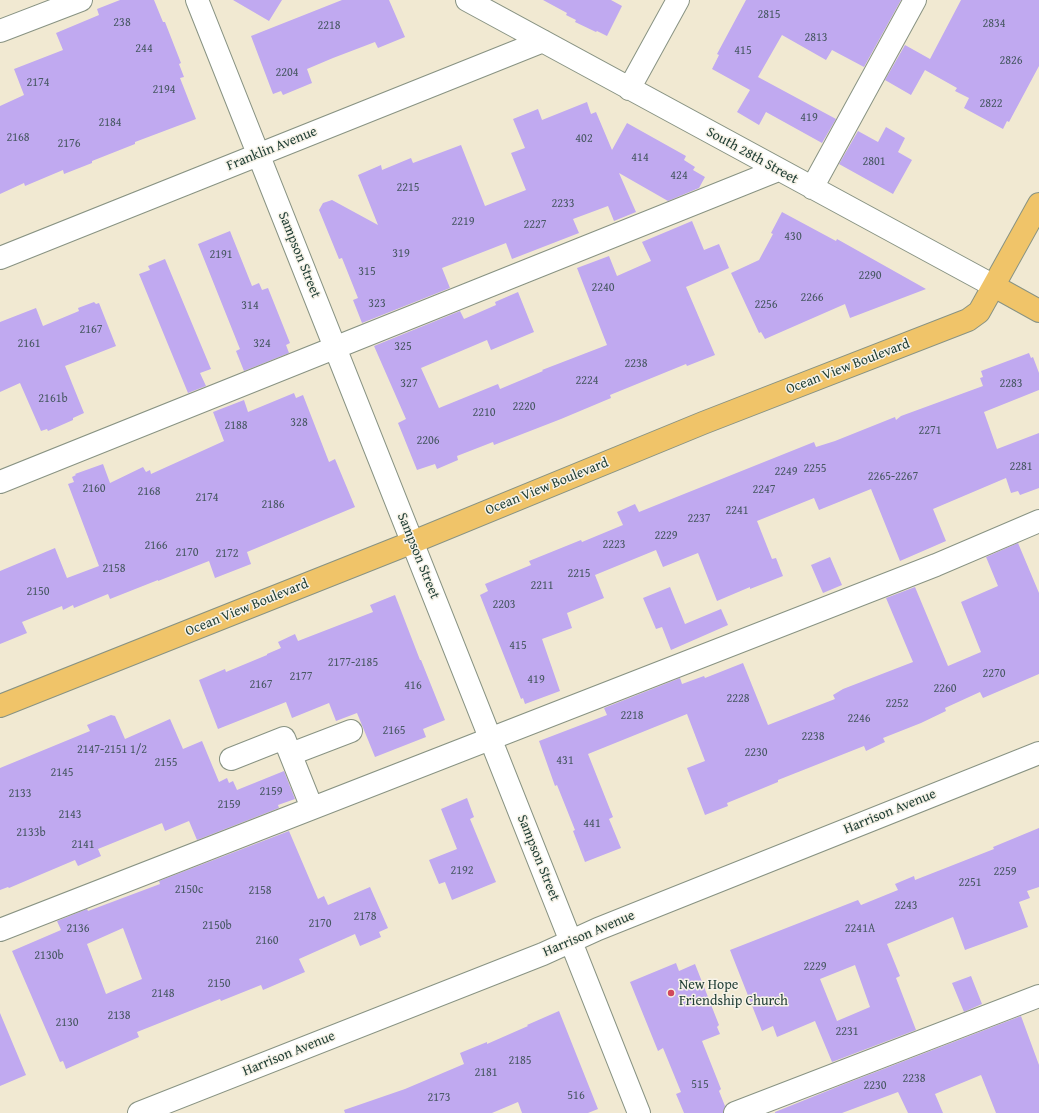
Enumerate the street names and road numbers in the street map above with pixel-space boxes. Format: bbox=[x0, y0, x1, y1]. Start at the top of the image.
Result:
street label: Franklin Avenue bbox=[224, 123, 320, 175]
street label: South 28th Street bbox=[703, 124, 801, 188]
street label: Sampson Street bbox=[274, 209, 324, 301]
street label: Ocean View Boulevard bbox=[784, 336, 912, 398]
street label: Ocean View Boulevard bbox=[483, 455, 611, 519]
street label: Sampson Street bbox=[393, 510, 443, 602]
street label: Ocean View Boulevard bbox=[183, 576, 311, 640]
street label: Harrison Avenue bbox=[841, 786, 939, 838]
street label: Sampson Street bbox=[513, 812, 563, 904]
street label: Harrison Avenue bbox=[541, 907, 637, 961]
street label: Harrison Avenue bbox=[240, 1028, 338, 1080]

